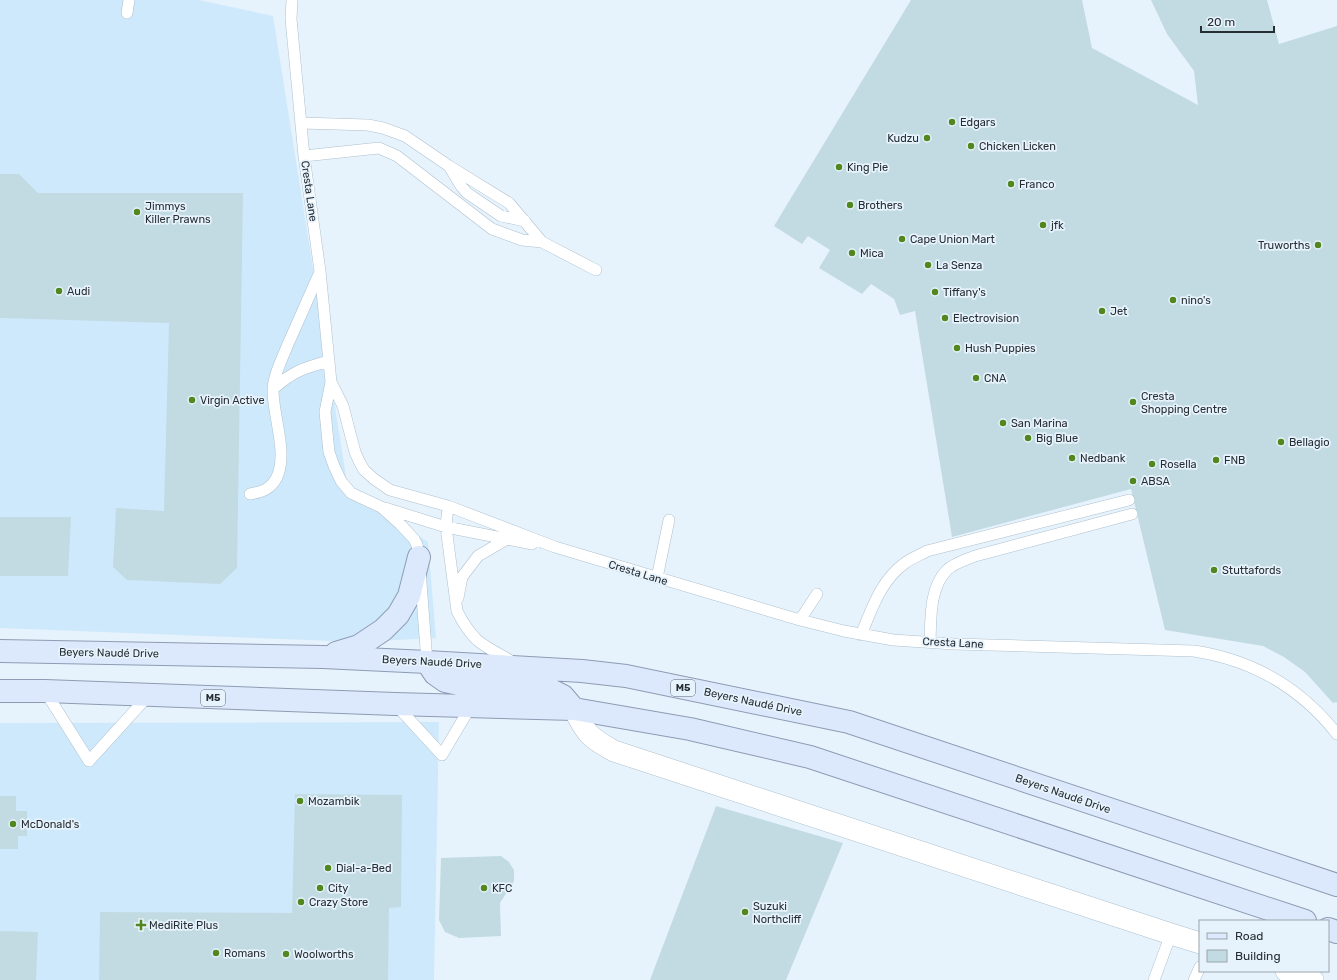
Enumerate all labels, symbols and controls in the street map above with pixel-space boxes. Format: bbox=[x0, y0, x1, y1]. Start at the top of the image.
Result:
scale bar bbox=[1201, 8, 1274, 34]
text: 20 m bbox=[1207, 15, 1235, 29]
place label: Edgars bbox=[960, 116, 996, 129]
marker: Edgars bbox=[947, 117, 957, 127]
place label: Kudzu bbox=[887, 132, 919, 145]
marker: Kudzu bbox=[922, 133, 932, 143]
place label: Chicken Licken bbox=[979, 140, 1056, 153]
marker: Chicken Licken bbox=[966, 141, 976, 151]
street label: Cresta Lane bbox=[298, 160, 320, 222]
place label: King Pie bbox=[847, 161, 888, 174]
marker: King Pie bbox=[834, 162, 844, 172]
place label: Franco bbox=[1019, 178, 1054, 191]
marker: Franco bbox=[1006, 179, 1016, 189]
place label: Brothers bbox=[858, 199, 903, 212]
place label: Jimmys Killer Prawns bbox=[145, 200, 211, 226]
marker: Brothers bbox=[845, 200, 855, 210]
marker: Jimmys Killer Prawns bbox=[132, 207, 142, 217]
place label: jfk bbox=[1050, 219, 1064, 232]
marker: jfk bbox=[1038, 220, 1048, 230]
place label: Cape Union Mart bbox=[910, 233, 996, 246]
marker: Cape Union Mart bbox=[897, 234, 907, 244]
place label: Truworths bbox=[1258, 239, 1310, 252]
marker: Truworths bbox=[1313, 240, 1323, 250]
place label: Mica bbox=[860, 247, 884, 260]
marker: Mica bbox=[847, 248, 857, 258]
place label: La Senza bbox=[936, 259, 982, 272]
marker: La Senza bbox=[923, 260, 933, 270]
place label: Audi bbox=[67, 285, 90, 298]
marker: Audi bbox=[54, 286, 64, 296]
place label: Tiffany's bbox=[943, 286, 986, 299]
marker: Tiffany's bbox=[930, 287, 940, 297]
place label: nino's bbox=[1181, 294, 1211, 307]
marker: nino's bbox=[1168, 295, 1178, 305]
place label: Jet bbox=[1110, 305, 1128, 318]
marker: Jet bbox=[1097, 306, 1107, 316]
place label: Electrovision bbox=[953, 312, 1019, 325]
marker: Electrovision bbox=[940, 313, 950, 323]
place label: Hush Puppies bbox=[965, 342, 1036, 355]
marker: Hush Puppies bbox=[952, 343, 962, 353]
place label: CNA bbox=[984, 372, 1007, 385]
marker: CNA bbox=[971, 373, 981, 383]
place label: Cresta Shopping Centre bbox=[1141, 390, 1227, 416]
place label: Virgin Active bbox=[200, 394, 265, 407]
marker: Virgin Active bbox=[187, 395, 197, 405]
marker: Cresta Shopping Centre bbox=[1128, 397, 1138, 407]
place label: San Marina bbox=[1011, 417, 1068, 430]
marker: San Marina bbox=[998, 418, 1008, 428]
place label: Big Blue bbox=[1036, 432, 1078, 445]
marker: Big Blue bbox=[1023, 433, 1033, 443]
place label: Bellagio bbox=[1289, 436, 1329, 449]
marker: Bellagio bbox=[1276, 437, 1286, 447]
place label: Nedbank bbox=[1080, 452, 1126, 465]
marker: Nedbank bbox=[1067, 453, 1077, 463]
place label: FNB bbox=[1224, 454, 1245, 467]
marker: FNB bbox=[1211, 455, 1221, 465]
place label: Rosella bbox=[1160, 458, 1197, 471]
marker: Rosella bbox=[1147, 459, 1157, 469]
place label: ABSA bbox=[1141, 475, 1170, 488]
marker: ABSA bbox=[1128, 476, 1138, 486]
street label: Cresta Lane bbox=[607, 558, 669, 588]
place label: Stuttafords bbox=[1222, 564, 1281, 577]
marker: Stuttafords bbox=[1209, 565, 1219, 575]
street label: Cresta Lane bbox=[922, 635, 984, 651]
street label: Beyers Naudé Drive bbox=[59, 646, 159, 660]
street label: Beyers Naudé Drive bbox=[382, 653, 482, 671]
road number: M5 bbox=[671, 680, 695, 696]
street label: Beyers Naudé Drive bbox=[703, 685, 803, 719]
road number: M5 bbox=[201, 690, 225, 706]
street label: Beyers Naudé Drive bbox=[1014, 772, 1112, 816]
place label: Mozambik bbox=[308, 795, 360, 808]
marker: Mozambik bbox=[295, 796, 305, 806]
place label: McDonald's bbox=[21, 818, 80, 831]
marker: McDonald's bbox=[8, 819, 18, 829]
place label: Dial-a-Bed bbox=[336, 862, 392, 875]
marker: Dial-a-Bed bbox=[323, 863, 333, 873]
place label: City bbox=[328, 882, 348, 895]
place label: KFC bbox=[492, 882, 512, 895]
marker: City bbox=[315, 883, 325, 893]
marker: KFC bbox=[479, 883, 489, 893]
place label: Crazy Store bbox=[309, 896, 368, 909]
marker: Crazy Store bbox=[296, 897, 306, 907]
place label: Suzuki Northcliff bbox=[753, 900, 802, 926]
marker: Suzuki Northcliff bbox=[740, 907, 750, 917]
place label: MediRite Plus bbox=[149, 919, 218, 932]
marker: MediRite Plus bbox=[136, 920, 146, 930]
legend bbox=[1199, 920, 1329, 972]
text: Road bbox=[1235, 929, 1263, 943]
place label: Romans bbox=[224, 947, 266, 960]
marker: Romans bbox=[211, 948, 221, 958]
place label: Woolworths bbox=[294, 948, 354, 961]
marker: Woolworths bbox=[281, 949, 291, 959]
text: Building bbox=[1235, 949, 1281, 963]

